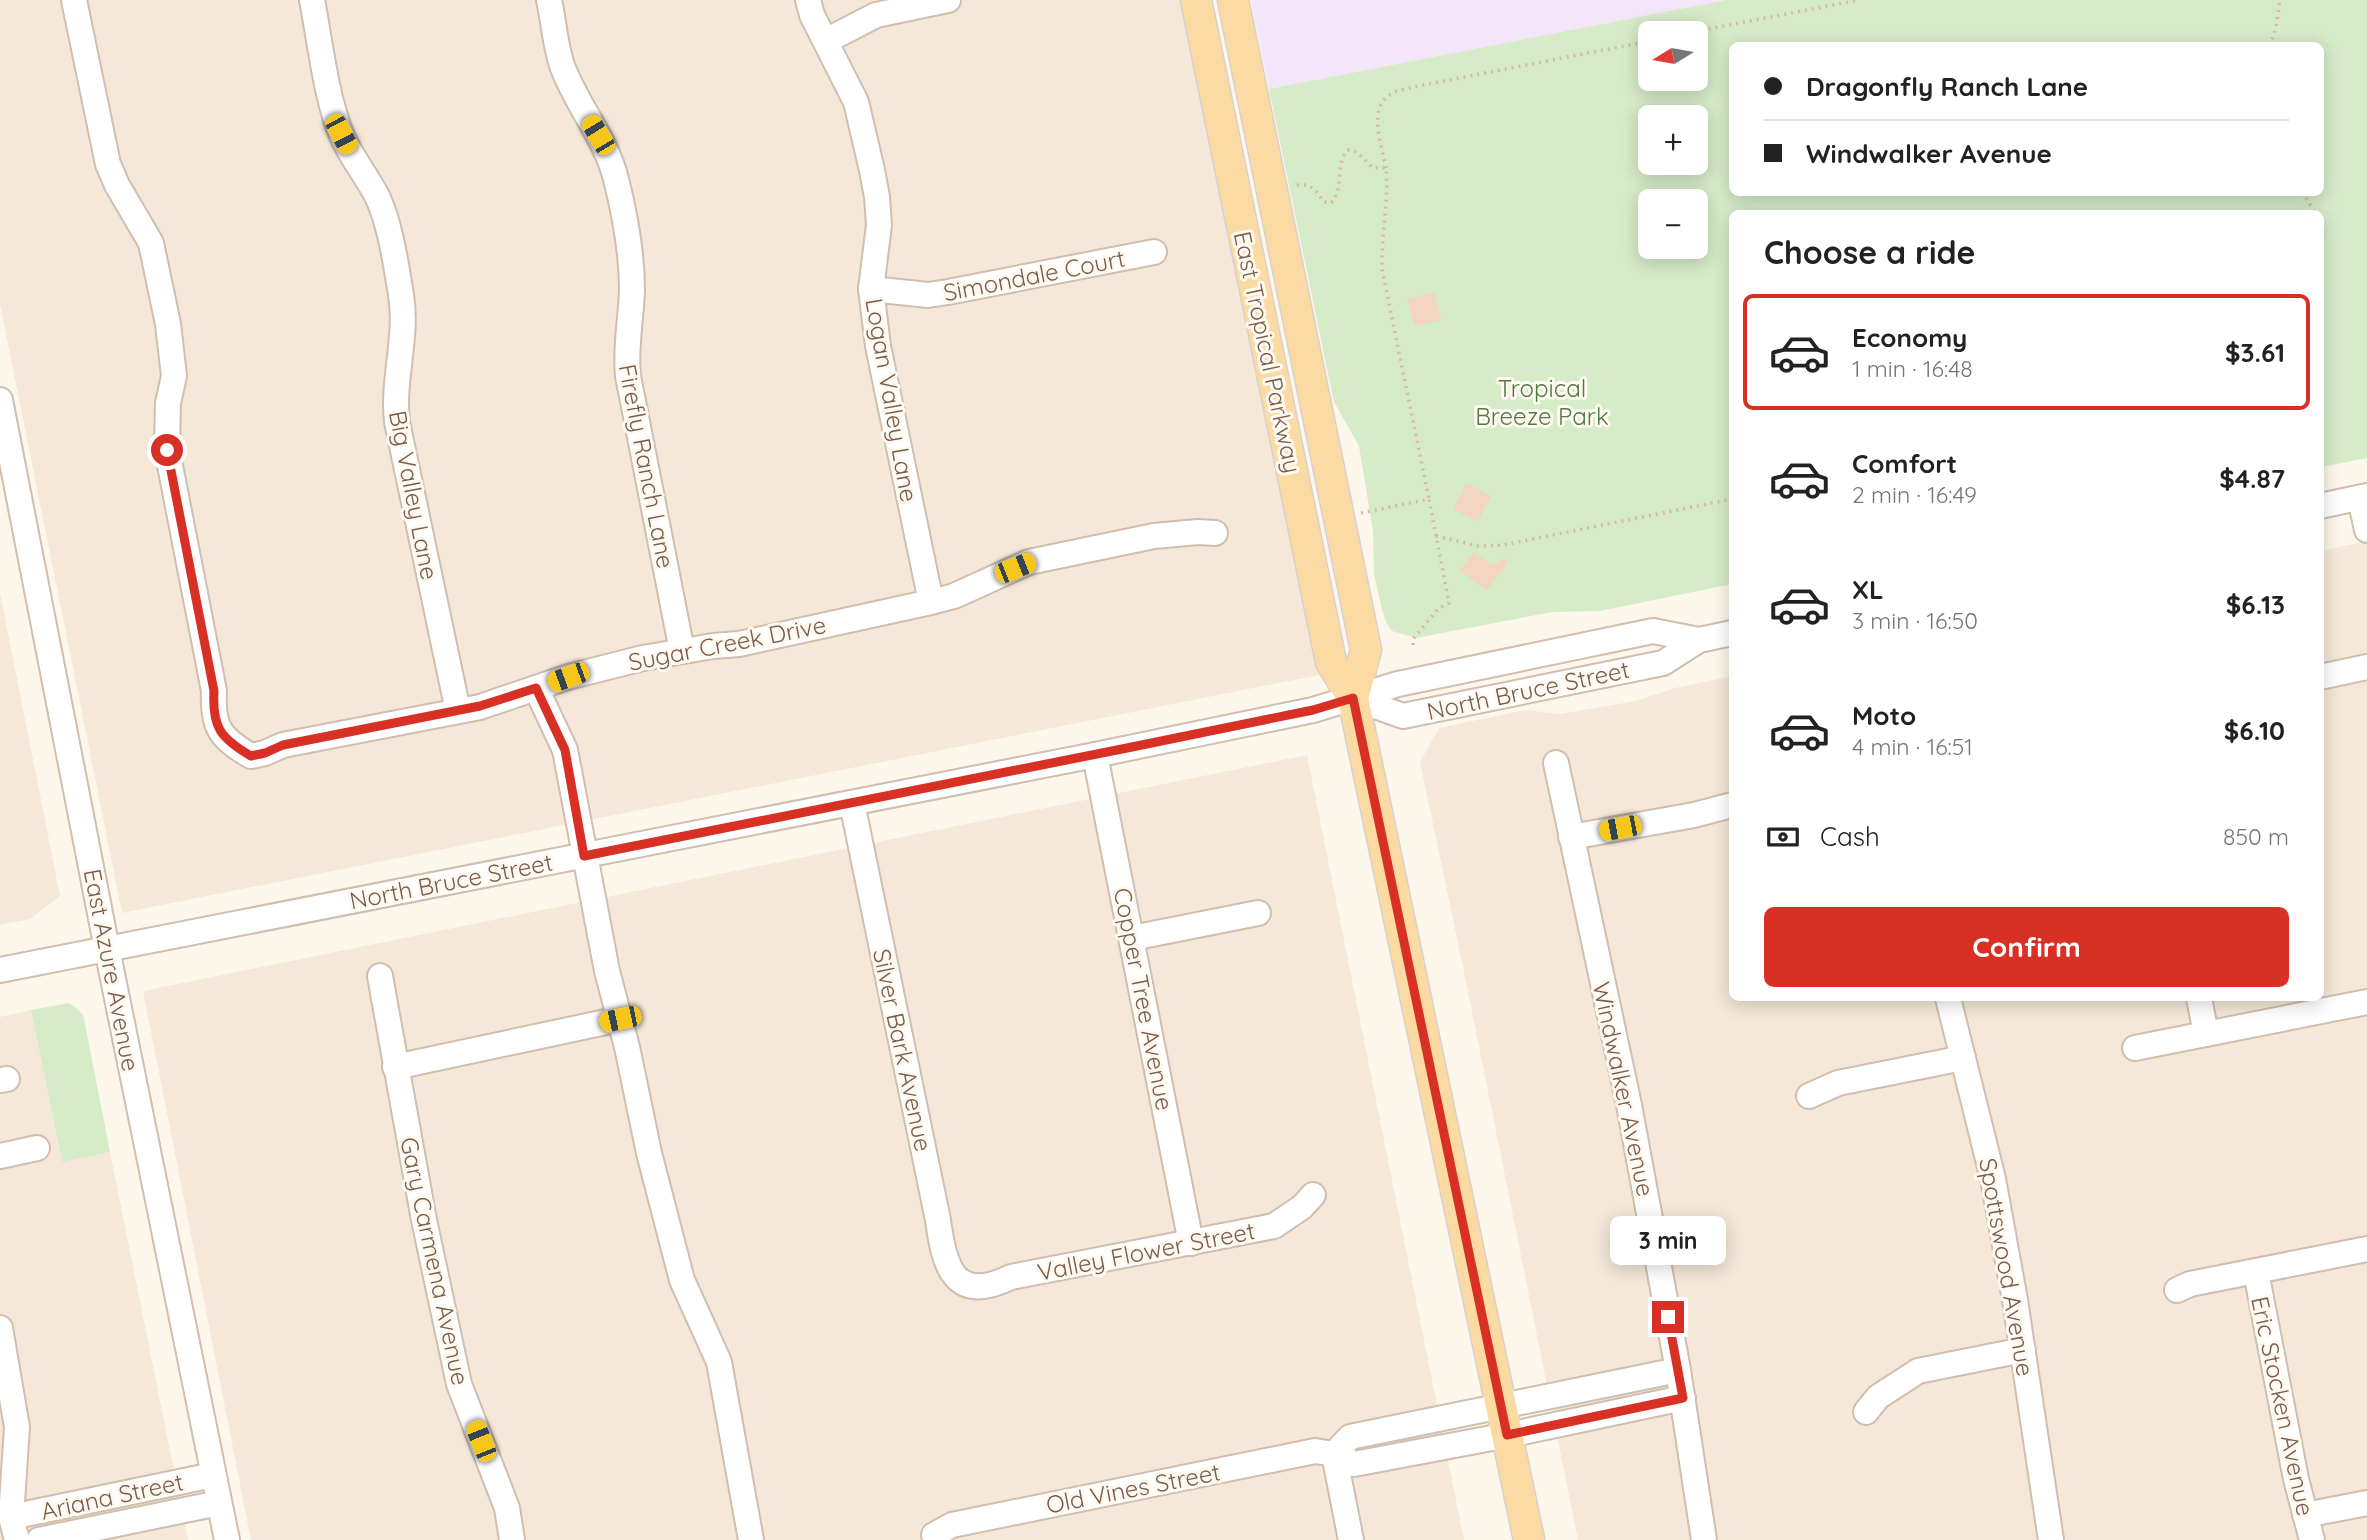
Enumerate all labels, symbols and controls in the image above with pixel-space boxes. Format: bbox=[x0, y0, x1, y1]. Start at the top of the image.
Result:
north arrow bbox=[1638, 21, 1708, 91]
map controls bbox=[1638, 21, 1708, 259]
text: Dragonfly Ranch Lane bbox=[1806, 70, 2088, 103]
button: + bbox=[1638, 105, 1708, 175]
car bbox=[322, 111, 361, 157]
car bbox=[579, 112, 618, 158]
text: Windwalker Avenue bbox=[1806, 137, 2052, 170]
button: − bbox=[1638, 189, 1708, 259]
street label: East Tropical Parkway bbox=[1228, 228, 1308, 476]
text: Choose a ride bbox=[1764, 232, 1976, 272]
street label: Simondale Court bbox=[941, 243, 1127, 307]
street label: Logan Valley Lane bbox=[859, 296, 925, 504]
icon: car bbox=[1768, 321, 1831, 384]
text: Economy bbox=[1852, 321, 1967, 354]
text: $3.61 bbox=[2225, 336, 2285, 369]
text: 1 min · 16:48 bbox=[1852, 354, 1973, 383]
street label: Firefly Ranch Lane bbox=[613, 361, 681, 571]
park label: Tropical Breeze Park bbox=[1475, 373, 1609, 431]
street label: Big Valley Lane bbox=[383, 408, 445, 582]
route start bbox=[151, 434, 183, 466]
icon: car bbox=[1768, 447, 1831, 510]
text: Comfort bbox=[1852, 447, 1957, 480]
text: $4.87 bbox=[2219, 462, 2285, 495]
text: 2 min · 16:49 bbox=[1852, 480, 1977, 509]
car bbox=[992, 550, 1039, 586]
icon: car bbox=[1768, 573, 1831, 636]
text: XL bbox=[1852, 573, 1884, 606]
text: $6.13 bbox=[2226, 588, 2285, 621]
text: 3 min · 16:50 bbox=[1852, 606, 1978, 635]
street label: Sugar Creek Drive bbox=[626, 609, 828, 677]
street label: North Bruce Street bbox=[1424, 654, 1632, 726]
car bbox=[545, 660, 592, 694]
icon: car bbox=[1768, 699, 1831, 762]
text: Moto bbox=[1852, 699, 1916, 732]
text: $6.10 bbox=[2224, 714, 2285, 747]
text: 4 min · 16:51 bbox=[1852, 732, 1973, 761]
car bbox=[1598, 814, 1643, 842]
icon: cash bbox=[1764, 818, 1802, 856]
text: Cash bbox=[1820, 820, 1880, 853]
text: 850 m bbox=[2223, 822, 2289, 851]
street label: North Bruce Street bbox=[347, 847, 555, 915]
street label: East Azure Avenue bbox=[78, 866, 146, 1074]
street label: Copper Tree Avenue bbox=[1108, 885, 1180, 1113]
button: Confirm bbox=[1764, 907, 2289, 987]
street label: Silver Bark Avenue bbox=[867, 946, 939, 1154]
street label: Windwalker Avenue bbox=[1587, 979, 1661, 1199]
car bbox=[598, 1004, 643, 1034]
street label: Gary Carmena Avenue bbox=[394, 1134, 476, 1388]
street label: Spottswood Avenue bbox=[1973, 1156, 2041, 1378]
street label: Valley Flower Street bbox=[1035, 1215, 1257, 1287]
callout: 3 min bbox=[1610, 1216, 1726, 1264]
text: 3 min bbox=[1638, 1226, 1698, 1255]
street label: Eric Stocken Avenue bbox=[2245, 1293, 2321, 1519]
route end bbox=[1652, 1301, 1684, 1333]
car bbox=[464, 1418, 499, 1464]
street label: Old Vines Street bbox=[1043, 1456, 1223, 1520]
street label: Ariana Street bbox=[38, 1466, 186, 1526]

